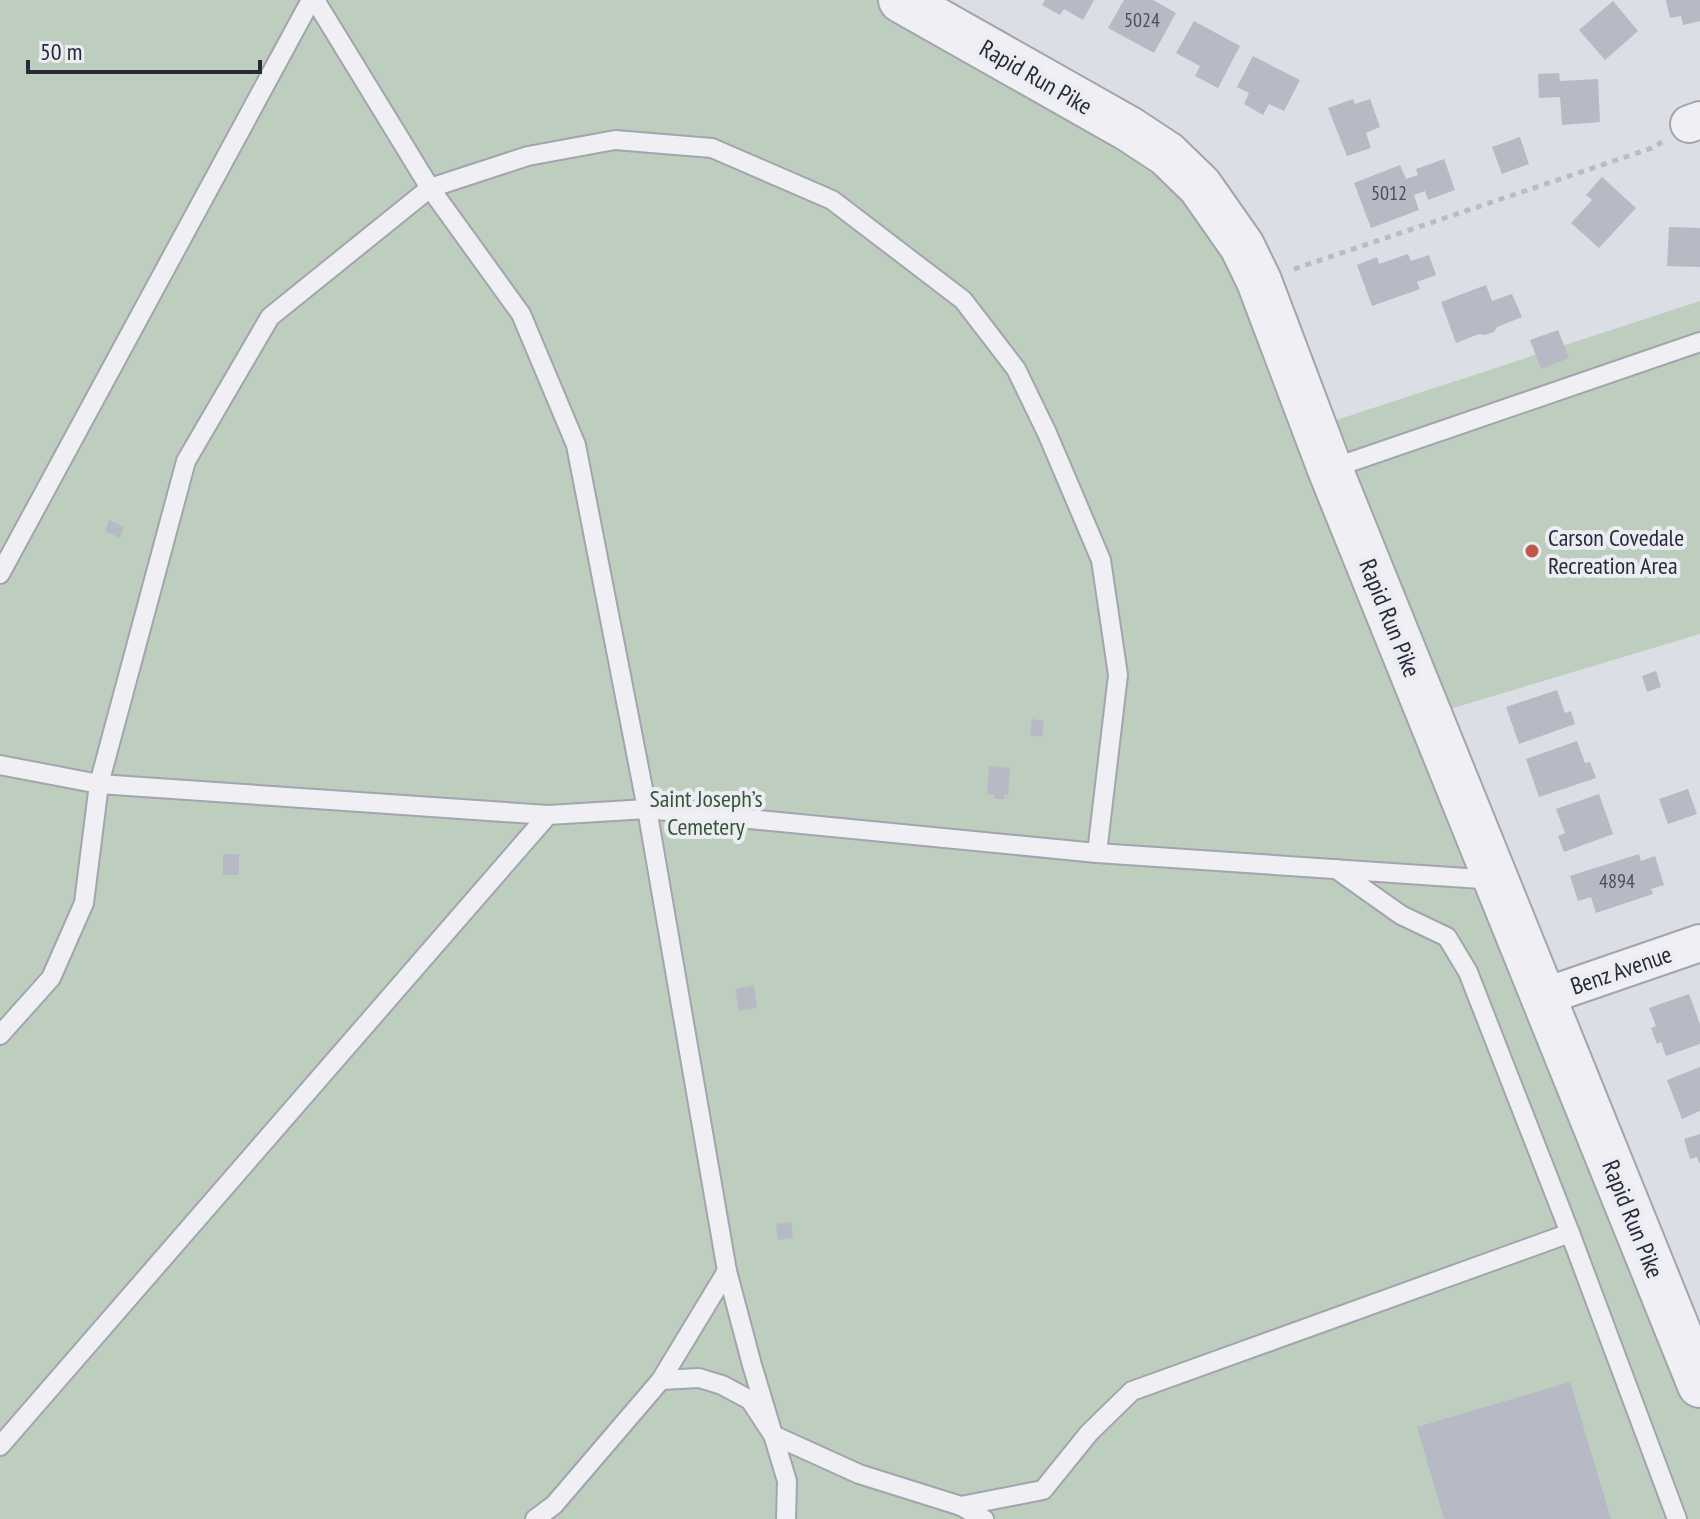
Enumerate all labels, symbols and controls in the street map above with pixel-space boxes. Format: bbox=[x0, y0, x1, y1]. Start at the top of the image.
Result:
house number: 5024 bbox=[1124, 7, 1160, 33]
scale bar bbox=[28, 24, 260, 74]
street label: Rapid Run Pike bbox=[974, 32, 1098, 122]
text: 50 m bbox=[40, 36, 82, 67]
house number: 5012 bbox=[1371, 180, 1407, 206]
place label: Carson Covedale Recreation Area bbox=[1548, 522, 1684, 581]
marker: Carson Covedale Recreation Area bbox=[1523, 542, 1541, 560]
street label: Rapid Run Pike bbox=[1352, 554, 1428, 682]
park label: Saint Joseph’s Cemetery bbox=[649, 783, 763, 842]
house number: 4894 bbox=[1599, 868, 1635, 894]
street label: Benz Avenue bbox=[1566, 938, 1676, 1002]
street label: Rapid Run Pike bbox=[1595, 1155, 1671, 1283]

